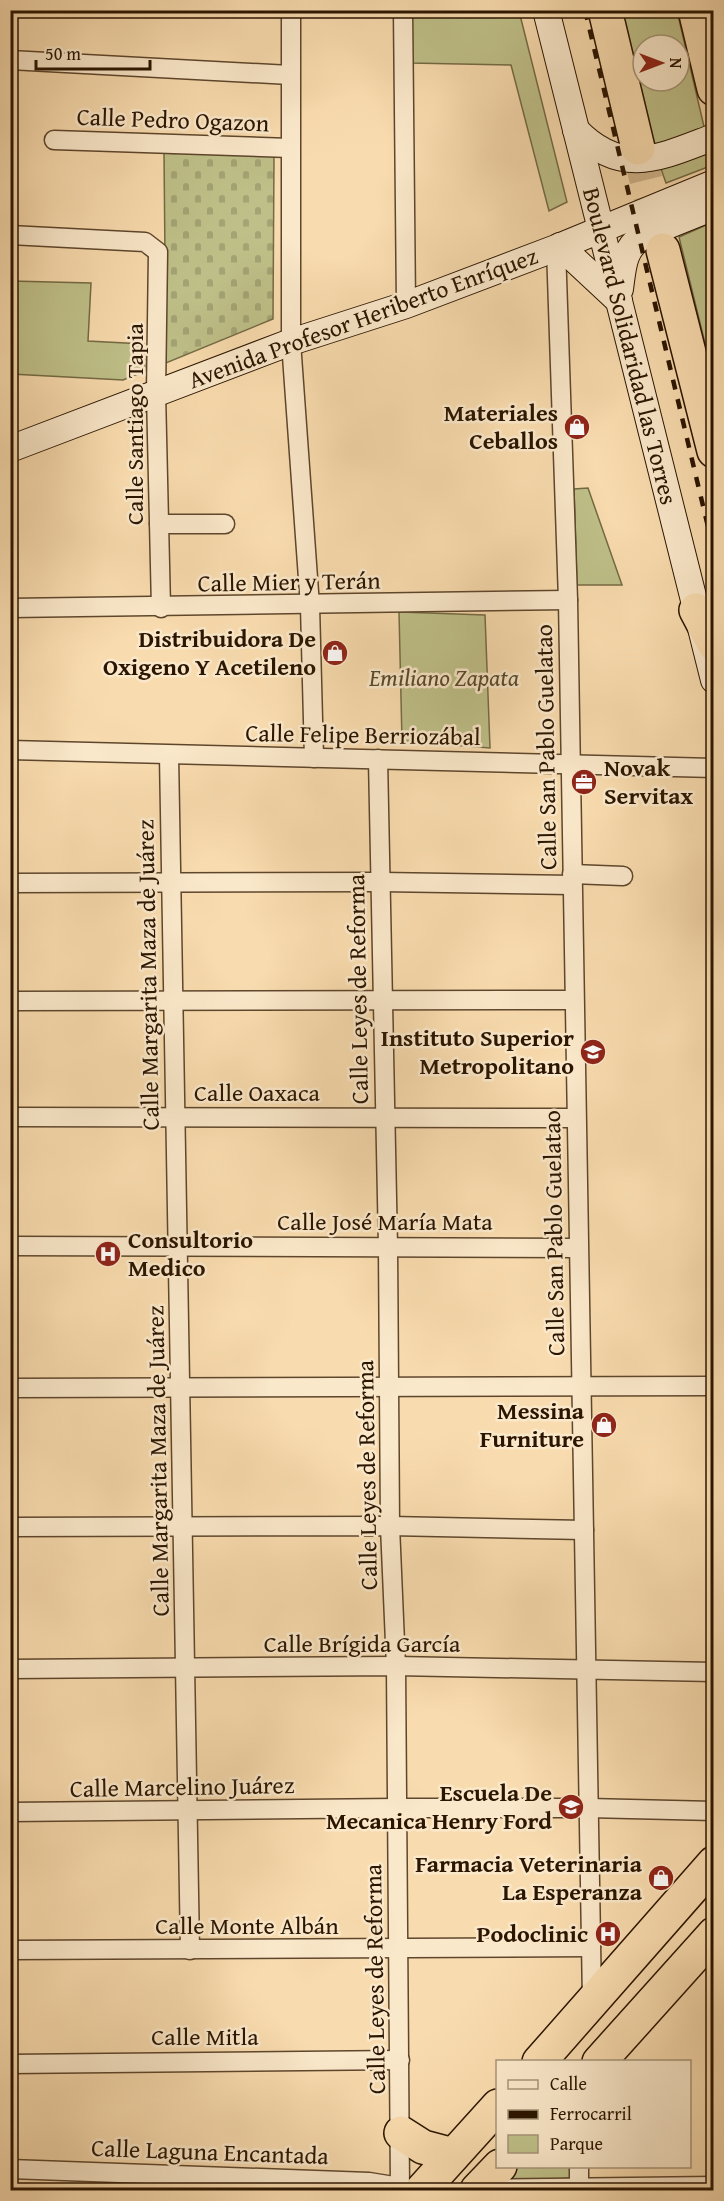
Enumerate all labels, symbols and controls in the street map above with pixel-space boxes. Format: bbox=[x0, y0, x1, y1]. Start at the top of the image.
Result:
scale bar bbox=[36, 33, 150, 71]
north arrow bbox=[631, 33, 691, 93]
text: 50 m bbox=[45, 40, 81, 67]
text: N bbox=[664, 58, 688, 69]
street label: Calle Pedro Ogazon bbox=[76, 99, 270, 140]
street label: Boulevard Solidaridad las Torres bbox=[574, 184, 687, 508]
street label: Avenida Profesor Heriberto Enríquez bbox=[183, 238, 542, 397]
street label: Calle Santiago Tapia bbox=[117, 322, 152, 525]
place label: Materiales Ceballos bbox=[444, 395, 558, 458]
shop icon: Materiales Ceballos bbox=[562, 412, 592, 442]
street label: Calle Mier y Terán bbox=[197, 562, 381, 601]
place label: Distribuidora De Oxigeno Y Acetileno bbox=[103, 621, 316, 684]
street label: Calle San Pablo Guelatao bbox=[526, 624, 565, 870]
shop icon: Distribuidora De Oxigeno Y Acetileno bbox=[320, 638, 350, 668]
park label: Emiliano Zapata bbox=[368, 660, 519, 695]
street label: Calle Felipe Berriozábal bbox=[245, 715, 481, 754]
place label: Novak Servitax bbox=[604, 750, 694, 813]
office icon: Novak Servitax bbox=[569, 767, 599, 797]
street label: Calle Margarita Maza de Juárez bbox=[127, 819, 168, 1131]
street label: Calle Leyes de Reforma bbox=[338, 873, 377, 1104]
place label: Instituto Superior Metropolitano bbox=[381, 1020, 574, 1083]
school or university icon: Instituto Superior Metropolitano bbox=[578, 1037, 608, 1067]
street label: Calle Oaxaca bbox=[194, 1075, 321, 1110]
street label: Calle San Pablo Guelatao bbox=[534, 1110, 573, 1356]
street label: Calle José María Mata bbox=[277, 1204, 493, 1239]
place label: Consultorio Medico bbox=[128, 1222, 253, 1285]
hospital icon: Consultorio Medico bbox=[93, 1239, 123, 1269]
street label: Calle Margarita Maza de Juárez bbox=[137, 1305, 178, 1617]
street label: Calle Leyes de Reforma bbox=[347, 1359, 386, 1590]
place label: Messina Furniture bbox=[480, 1393, 585, 1456]
shop icon: Messina Furniture bbox=[589, 1410, 619, 1440]
street label: Calle Brígida García bbox=[264, 1626, 461, 1661]
street label: Calle Marcelino Juárez bbox=[69, 1767, 295, 1806]
place label: Escuela De Mecanica Henry Ford bbox=[326, 1775, 552, 1838]
school or university icon: Escuela De Mecanica Henry Ford bbox=[556, 1792, 586, 1822]
place label: Farmacia Veterinaria La Esperanza bbox=[415, 1846, 643, 1909]
street label: Calle Leyes de Reforma bbox=[355, 1863, 394, 2094]
shop icon: Farmacia Veterinaria La Esperanza bbox=[646, 1863, 676, 1893]
street label: Calle Monte Albán bbox=[155, 1908, 339, 1943]
place label: Podoclinic bbox=[476, 1916, 588, 1951]
hospital icon: Podoclinic bbox=[593, 1919, 623, 1949]
street label: Calle Mitla bbox=[151, 2019, 259, 2054]
legend bbox=[496, 2060, 691, 2168]
text: Calle bbox=[550, 2070, 587, 2097]
text: Ferrocarril bbox=[550, 2100, 632, 2127]
street label: Calle Laguna Encantada bbox=[91, 2130, 330, 2173]
text: Parque bbox=[550, 2130, 603, 2157]

